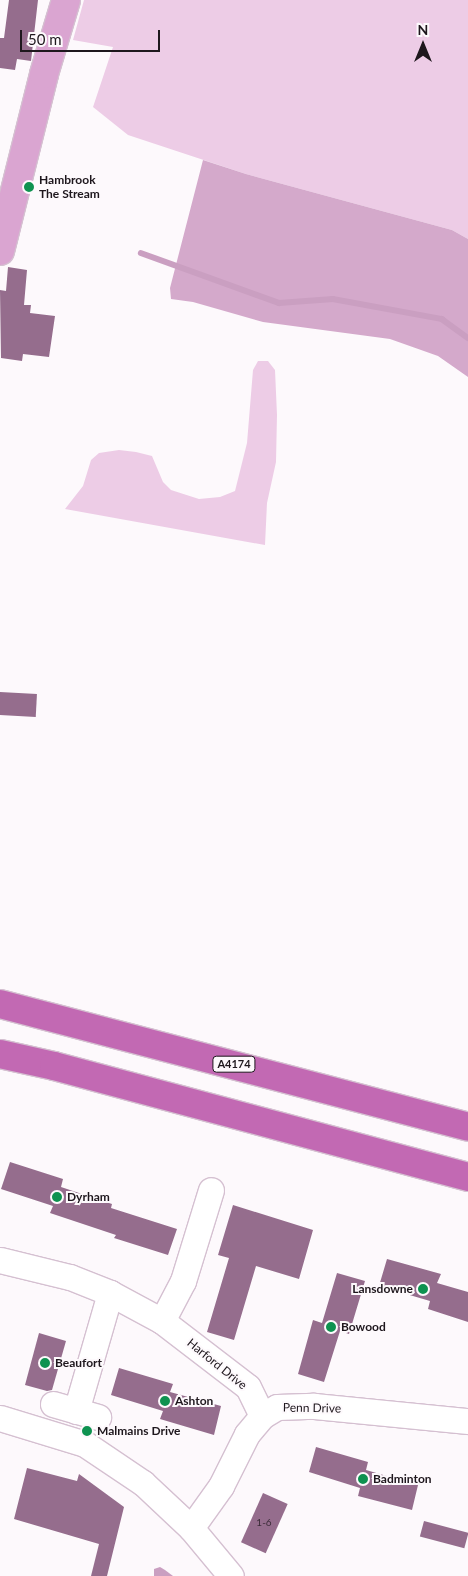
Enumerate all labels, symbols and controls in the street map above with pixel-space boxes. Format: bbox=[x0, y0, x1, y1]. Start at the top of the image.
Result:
scale bar bbox=[22, 20, 162, 52]
north arrow bbox=[398, 20, 448, 70]
text: N bbox=[418, 21, 428, 38]
text: 50 m bbox=[28, 30, 62, 48]
place label: Hambrook The Stream bbox=[39, 173, 100, 201]
marker: Hambrook The Stream bbox=[23, 181, 35, 193]
road number: A4174 bbox=[212, 1056, 256, 1072]
place label: Dyrham bbox=[67, 1190, 110, 1204]
marker: Dyrham bbox=[51, 1191, 63, 1203]
place label: Lansdowne bbox=[352, 1282, 413, 1296]
marker: Lansdowne bbox=[417, 1283, 429, 1295]
place label: Bowood bbox=[341, 1320, 386, 1334]
marker: Bowood bbox=[325, 1321, 337, 1333]
street label: Harford Drive bbox=[184, 1336, 250, 1392]
place label: Beaufort bbox=[55, 1356, 102, 1370]
marker: Beaufort bbox=[39, 1357, 51, 1369]
place label: Ashton bbox=[175, 1394, 213, 1408]
marker: Ashton bbox=[159, 1395, 171, 1407]
street label: Penn Drive bbox=[283, 1400, 341, 1416]
place label: Malmains Drive bbox=[97, 1424, 180, 1438]
marker: Malmains Drive bbox=[81, 1425, 93, 1437]
place label: Badminton bbox=[373, 1472, 432, 1486]
marker: Badminton bbox=[357, 1473, 369, 1485]
house number: 1-6 bbox=[256, 1517, 272, 1529]

